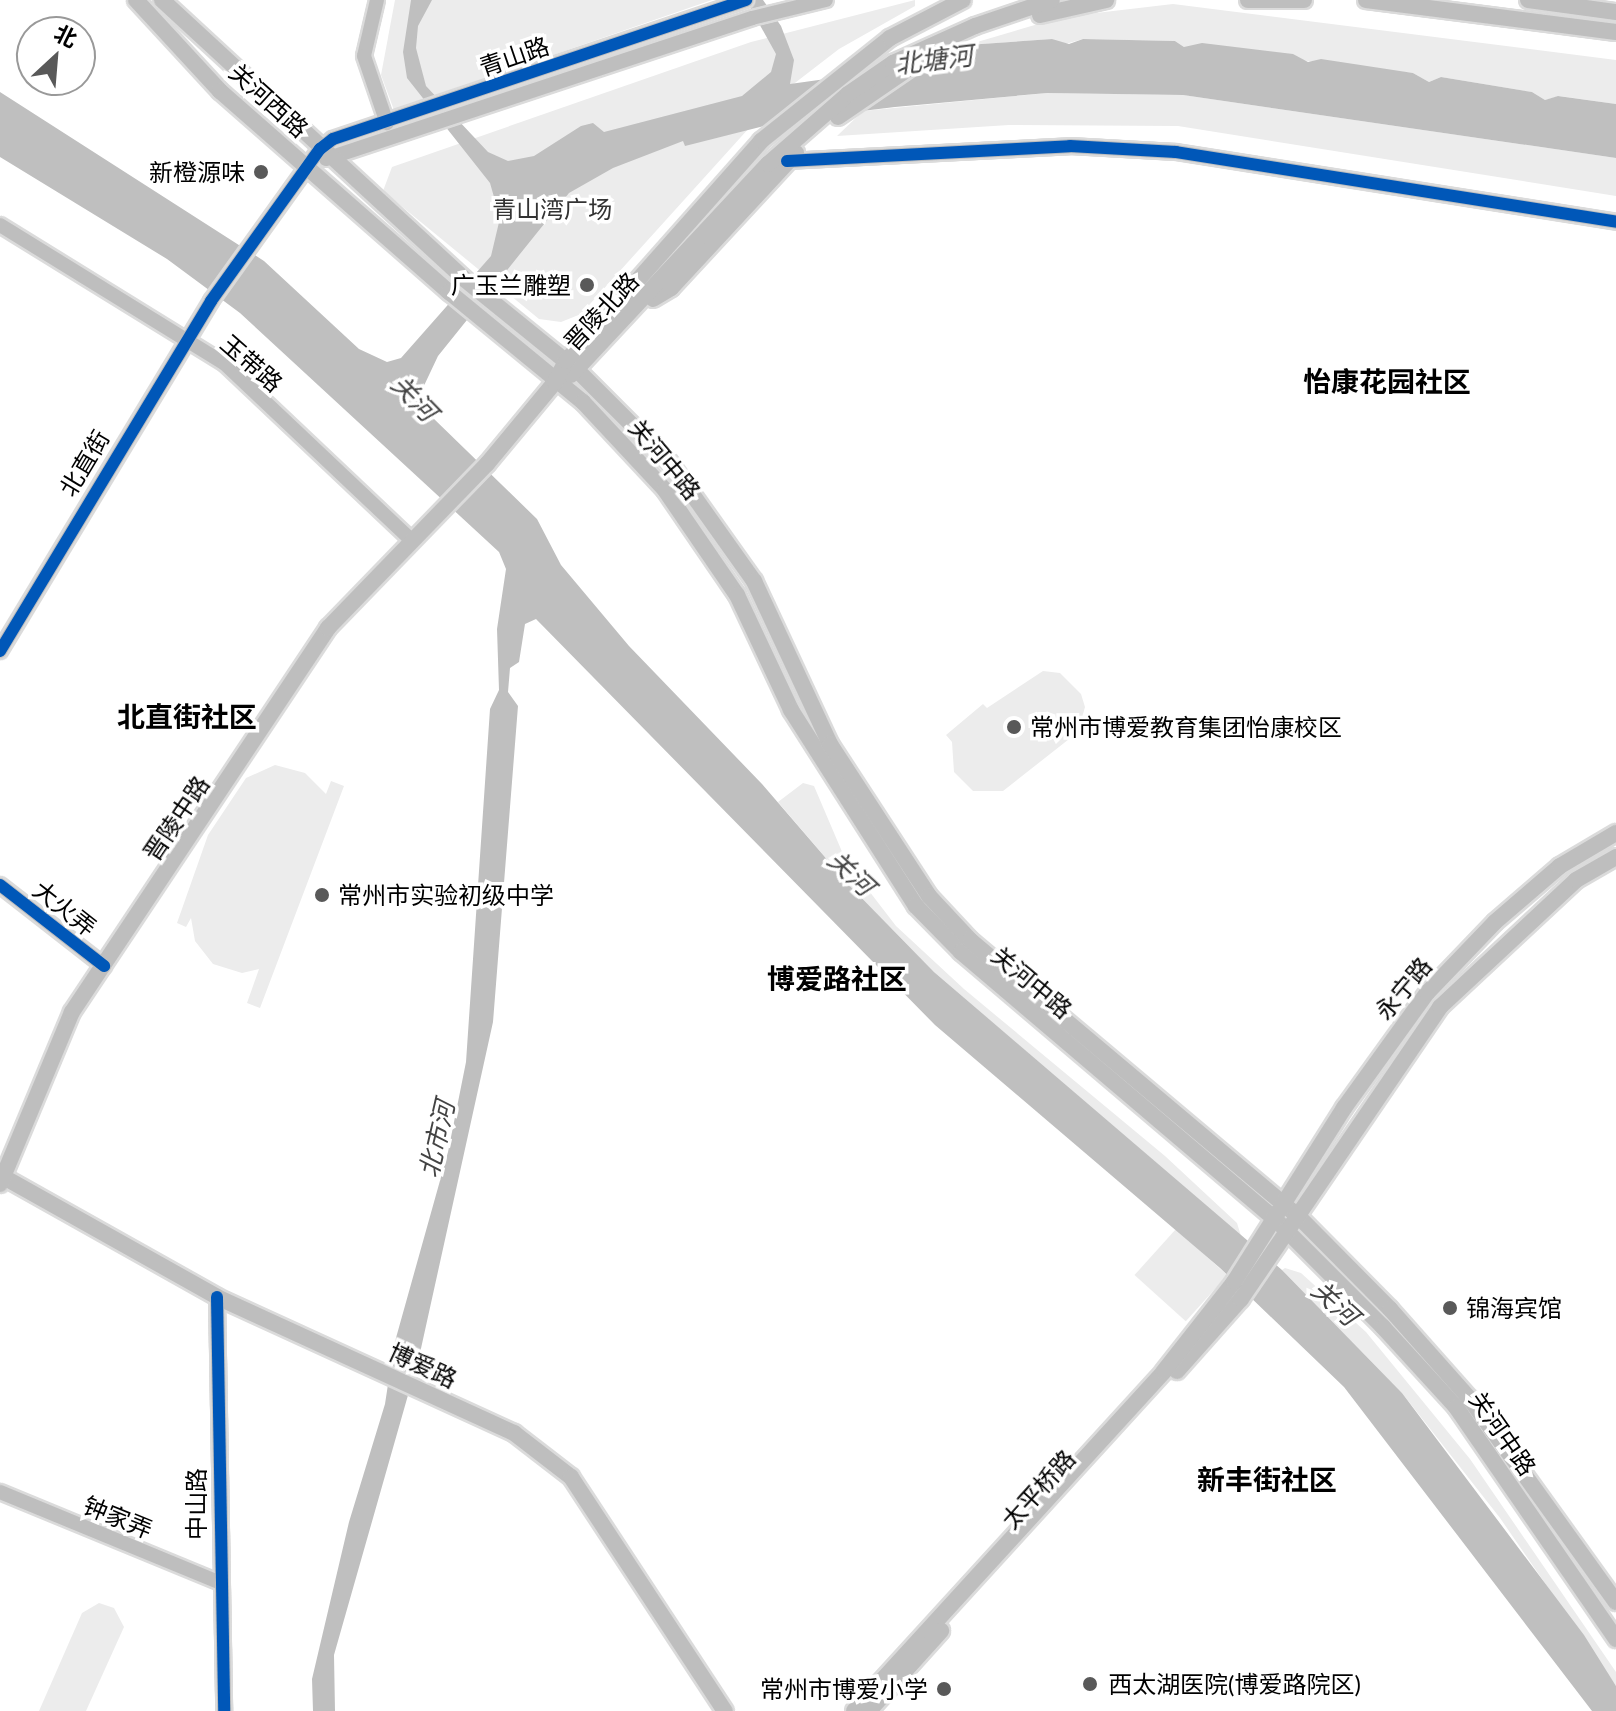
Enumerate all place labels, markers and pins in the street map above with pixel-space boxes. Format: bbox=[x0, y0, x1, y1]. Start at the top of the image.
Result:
place label: 新橙源味 bbox=[149, 158, 245, 186]
marker: 新橙源味 bbox=[252, 163, 270, 181]
place label: 广玉兰雕塑 bbox=[451, 271, 571, 299]
marker: 广玉兰雕塑 bbox=[578, 276, 596, 294]
place label: 常州市博爱教育集团怡康校区 bbox=[1030, 713, 1342, 741]
marker: 常州市博爱教育集团怡康校区 bbox=[1005, 718, 1023, 736]
place label: 常州市实验初级中学 bbox=[338, 881, 554, 909]
marker: 常州市实验初级中学 bbox=[313, 886, 331, 904]
place label: 锦海宾馆 bbox=[1466, 1294, 1562, 1322]
marker: 锦海宾馆 bbox=[1441, 1299, 1459, 1317]
place label: 西太湖医院(博爱路院区) bbox=[1108, 1670, 1361, 1698]
marker: 西太湖医院(博爱路院区) bbox=[1079, 1673, 1101, 1695]
place label: 常州市博爱小学 bbox=[760, 1675, 928, 1703]
marker: 常州市博爱小学 bbox=[935, 1680, 953, 1698]

